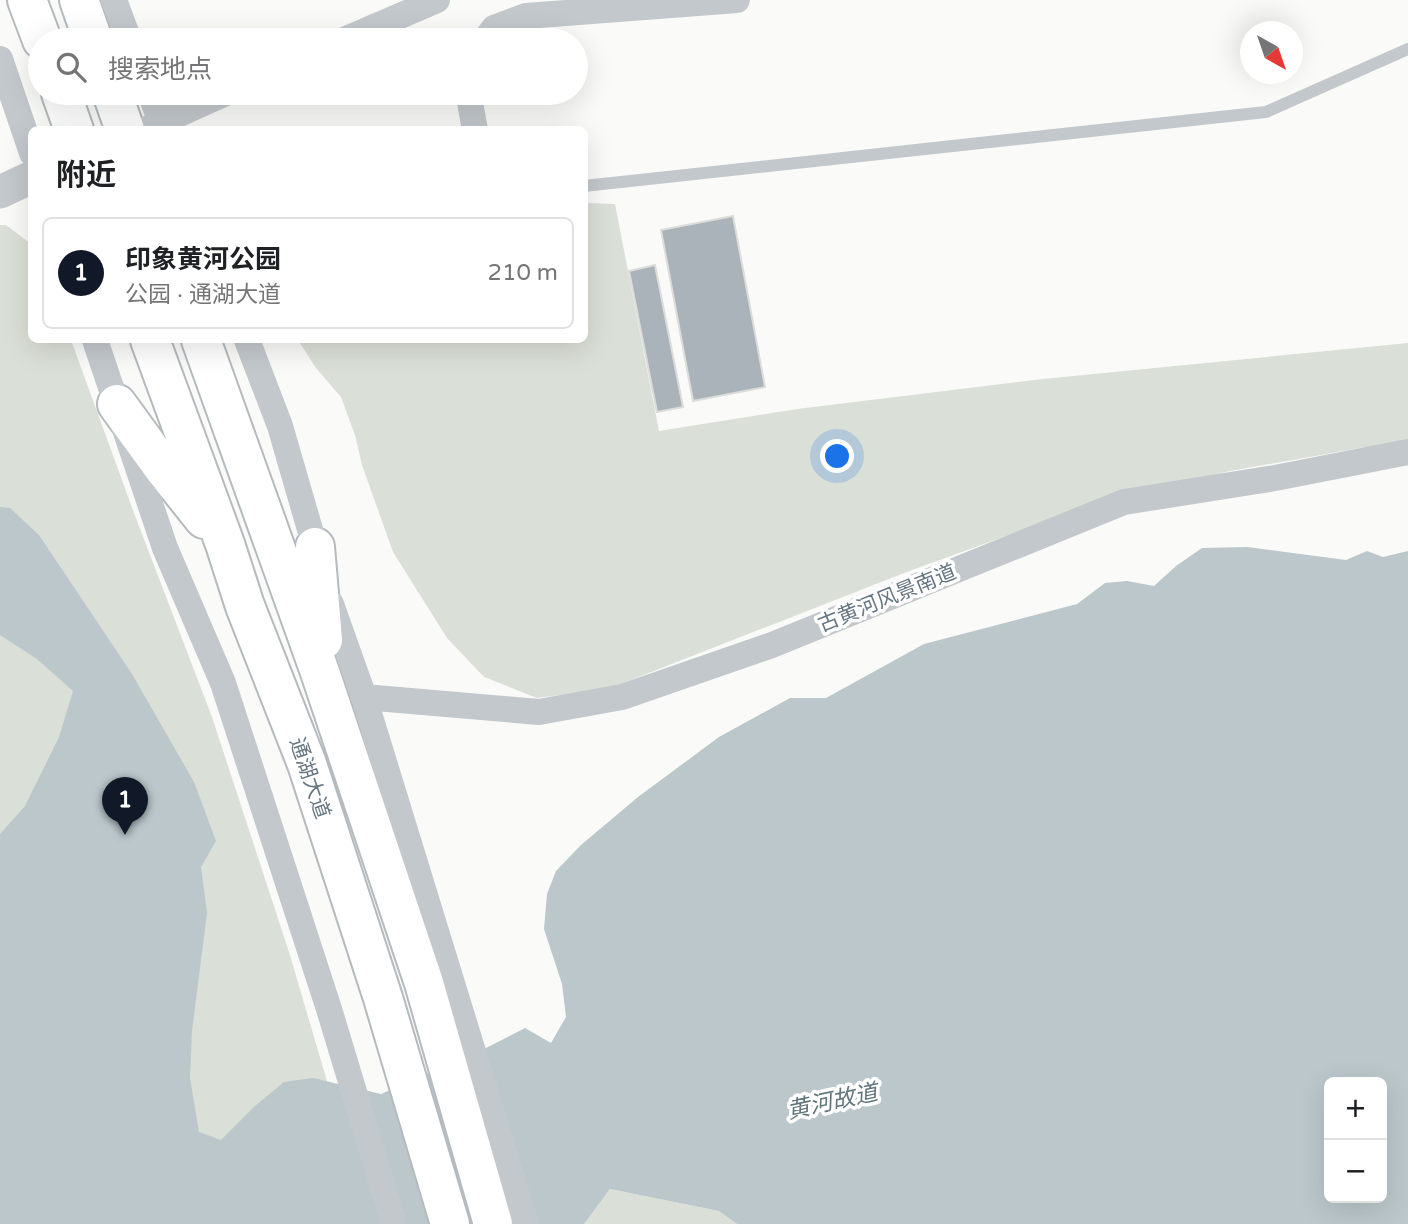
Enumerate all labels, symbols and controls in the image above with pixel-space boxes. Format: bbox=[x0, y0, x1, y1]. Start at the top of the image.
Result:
north arrow bbox=[1240, 21, 1303, 84]
search box bbox=[28, 28, 588, 105]
icon: search bbox=[52, 48, 90, 86]
text: 搜索地点 bbox=[108, 54, 212, 85]
text: 附近 bbox=[56, 157, 116, 194]
text: 印象黄河公园 bbox=[125, 244, 281, 275]
text: 1 bbox=[74, 259, 88, 287]
text: 210 m bbox=[488, 259, 558, 287]
text: 公园 · 通湖大道 bbox=[125, 281, 281, 309]
your location bbox=[820, 439, 854, 473]
street label: 古黄河风景南道 bbox=[814, 559, 960, 638]
street label: 通湖大道 bbox=[284, 734, 335, 822]
pin: 1 bbox=[102, 777, 148, 835]
map controls bbox=[1324, 1077, 1387, 1203]
button: + bbox=[1324, 1077, 1387, 1140]
water label: 黄河故道 bbox=[784, 1078, 883, 1125]
button: − bbox=[1324, 1140, 1387, 1203]

